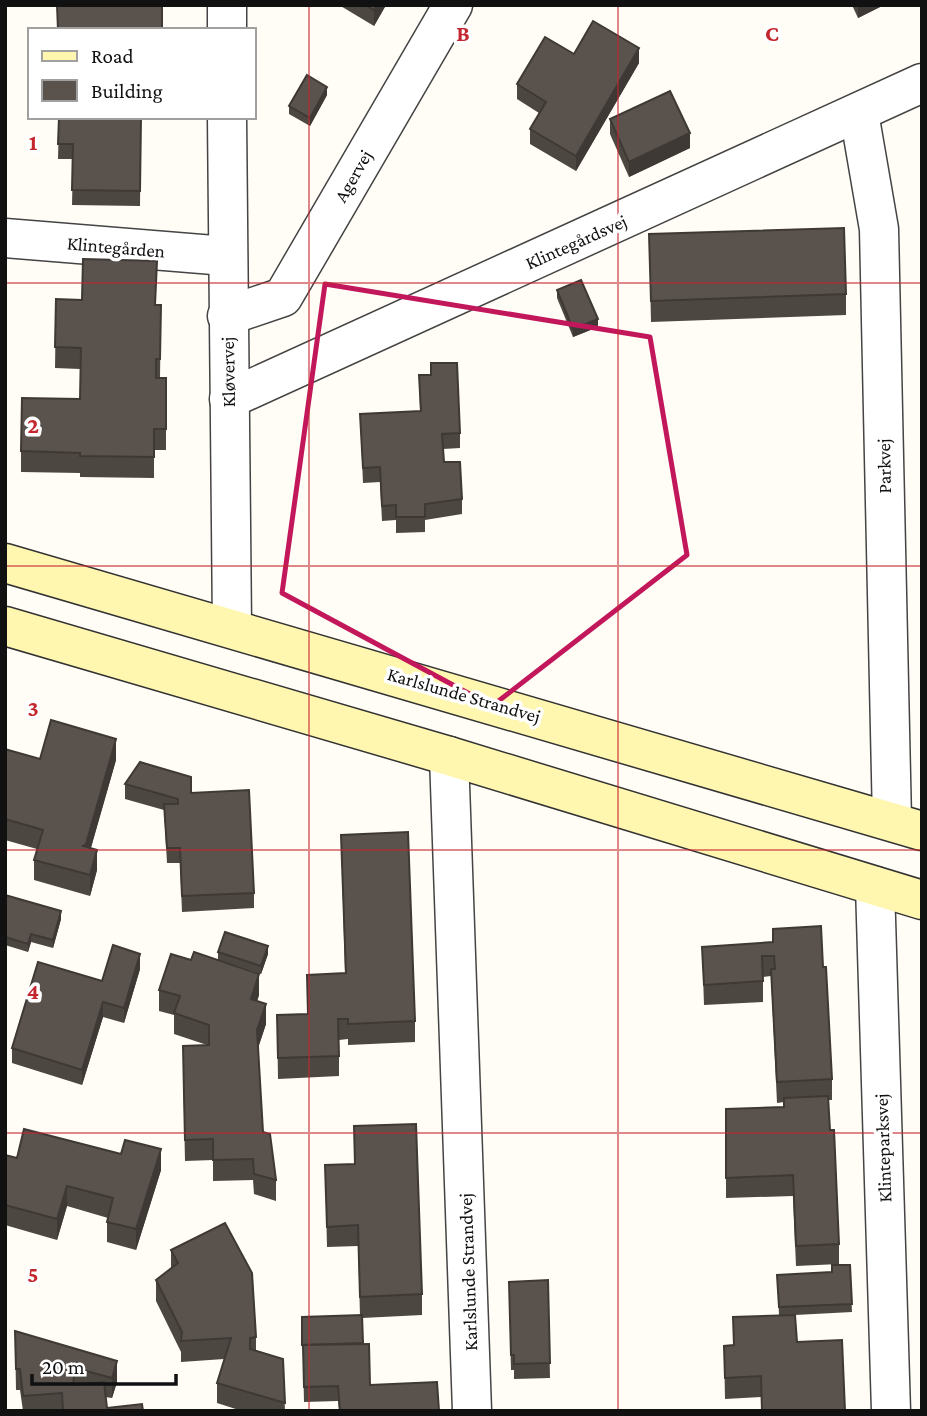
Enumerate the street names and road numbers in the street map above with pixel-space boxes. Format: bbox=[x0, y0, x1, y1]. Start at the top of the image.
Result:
street label: Agervej bbox=[330, 146, 377, 206]
street label: Klintegårdsvej bbox=[522, 210, 630, 275]
street label: Klintegården bbox=[66, 232, 166, 262]
street label: Kløvervej bbox=[217, 336, 240, 408]
street label: Parkvej bbox=[873, 438, 896, 494]
street label: Karlslunde Strandvej bbox=[385, 663, 543, 728]
street label: Klinteparksvej bbox=[871, 1093, 896, 1203]
street label: Karlslunde Strandvej bbox=[455, 1193, 482, 1351]

